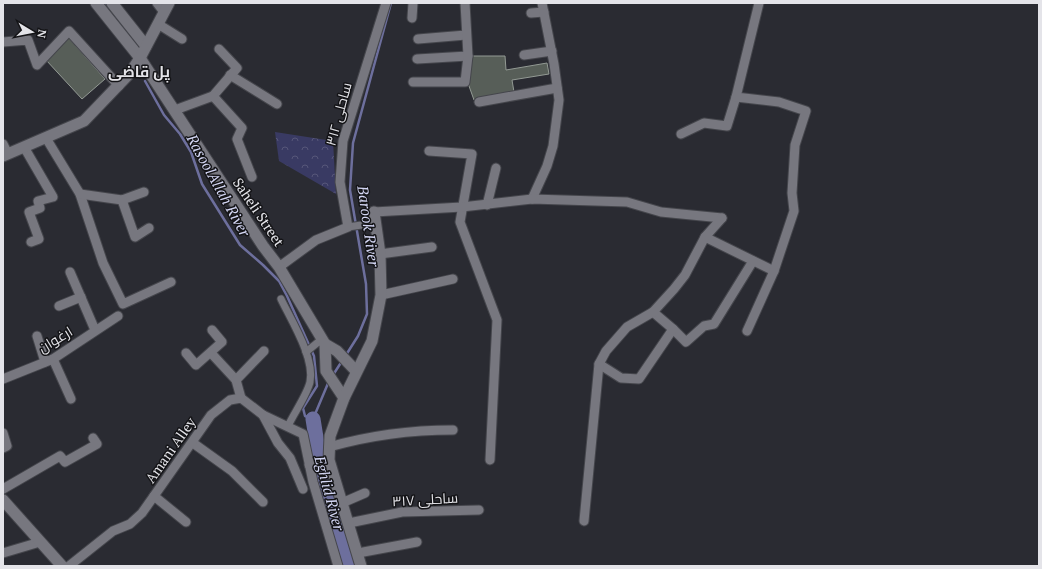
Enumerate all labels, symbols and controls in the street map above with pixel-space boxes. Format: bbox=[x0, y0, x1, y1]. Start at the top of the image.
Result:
north arrow bbox=[12, 12, 52, 52]
text: N bbox=[34, 28, 49, 40]
district label: پل قاضی bbox=[108, 61, 170, 83]
street label: ساحلی ۳۱۲ bbox=[320, 80, 356, 148]
water label: RasoolAllah River bbox=[182, 129, 256, 241]
street label: Saheli Street bbox=[229, 174, 289, 251]
water label: Barook River bbox=[353, 183, 385, 269]
street label: ارغوان bbox=[34, 321, 76, 357]
street label: Amani Alley bbox=[140, 413, 200, 487]
water label: Eghlid River bbox=[310, 452, 350, 534]
street label: ساحلی ۳۱۷ bbox=[392, 488, 458, 510]

